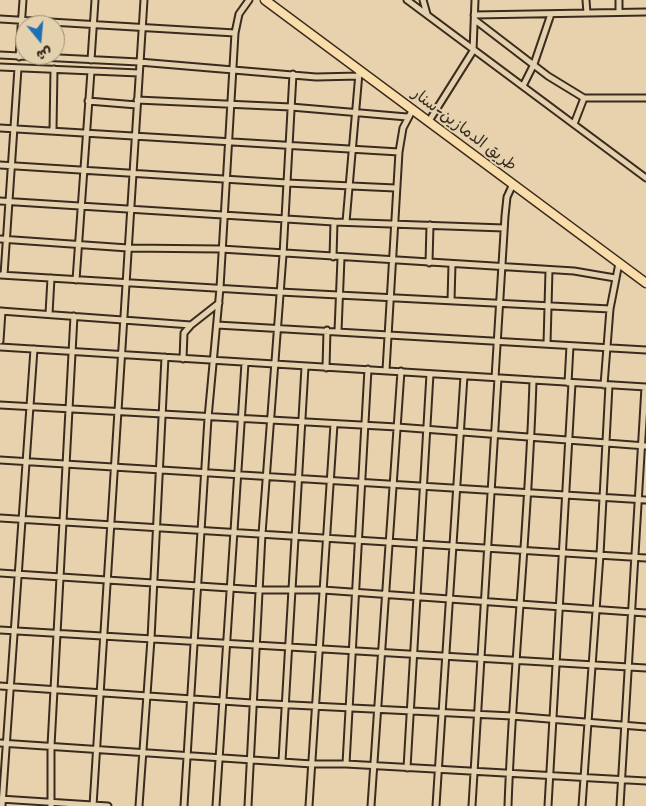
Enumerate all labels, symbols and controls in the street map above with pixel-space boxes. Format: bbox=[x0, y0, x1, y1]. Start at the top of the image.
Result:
north arrow bbox=[15, 15, 65, 65]
text: ش bbox=[33, 40, 55, 68]
street label: طريق الدمازين-سنار bbox=[408, 85, 520, 175]

